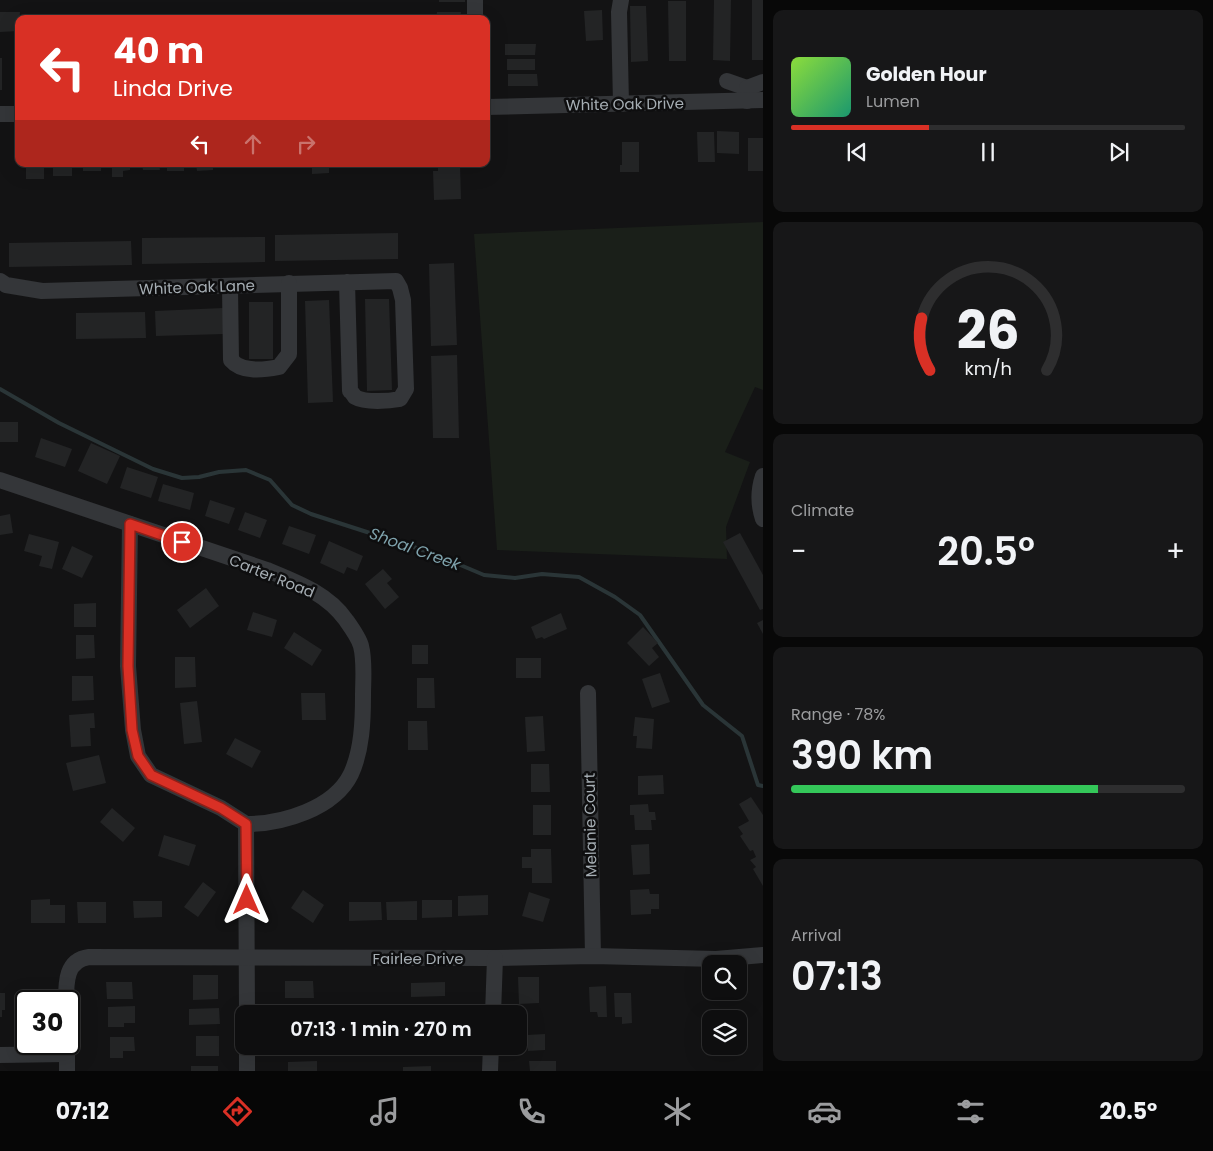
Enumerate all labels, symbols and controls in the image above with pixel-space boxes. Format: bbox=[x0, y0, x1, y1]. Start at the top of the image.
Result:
text: 40 m bbox=[113, 26, 204, 75]
icon: left bbox=[30, 35, 95, 100]
text: Golden Hour bbox=[866, 61, 987, 88]
text: Linda Drive bbox=[113, 73, 233, 104]
text: Lumen bbox=[866, 90, 920, 113]
street label: White Oak Drive bbox=[566, 92, 684, 116]
icon: left bbox=[186, 130, 214, 158]
icon: ahead bbox=[239, 130, 267, 158]
icon: right bbox=[292, 130, 320, 158]
icon: previous bbox=[843, 138, 871, 166]
icon: pause bbox=[974, 138, 1002, 166]
icon: next bbox=[1105, 138, 1133, 166]
street label: White Oak Lane bbox=[139, 274, 255, 300]
text: 26 bbox=[957, 294, 1019, 367]
text: km/h bbox=[964, 356, 1012, 381]
text: Climate bbox=[791, 499, 854, 522]
pin bbox=[161, 521, 203, 563]
water label: Shoal Creek bbox=[366, 522, 465, 576]
text: 20.5° bbox=[937, 525, 1035, 578]
icon: arrive bbox=[168, 528, 196, 556]
text: − bbox=[791, 532, 806, 571]
text: + bbox=[1166, 532, 1185, 571]
street label: Carter Road bbox=[226, 549, 318, 603]
text: Range · 78% bbox=[791, 703, 885, 726]
text: 390 km bbox=[791, 729, 933, 782]
street label: Melanie Court bbox=[579, 773, 601, 877]
position arrow bbox=[220, 873, 272, 925]
text: Arrival bbox=[791, 924, 841, 947]
street label: Fairlee Drive bbox=[373, 948, 463, 969]
text: 07:13 bbox=[791, 950, 883, 1003]
map controls bbox=[702, 955, 747, 1055]
button: search bbox=[702, 955, 747, 1000]
speed limit sign: 30 bbox=[15, 990, 80, 1055]
button: layers bbox=[702, 1010, 747, 1055]
text: 07:13 · 1 min · 270 m bbox=[290, 1016, 472, 1043]
icon: directions bbox=[220, 1094, 255, 1129]
icon: music bbox=[367, 1094, 402, 1129]
icon: phone bbox=[514, 1094, 549, 1129]
icon: climate bbox=[660, 1094, 695, 1129]
icon: car bbox=[807, 1094, 842, 1129]
icon: filters bbox=[953, 1094, 988, 1129]
text: 07:12 bbox=[56, 1096, 109, 1127]
text: 20.5° bbox=[1100, 1096, 1157, 1127]

